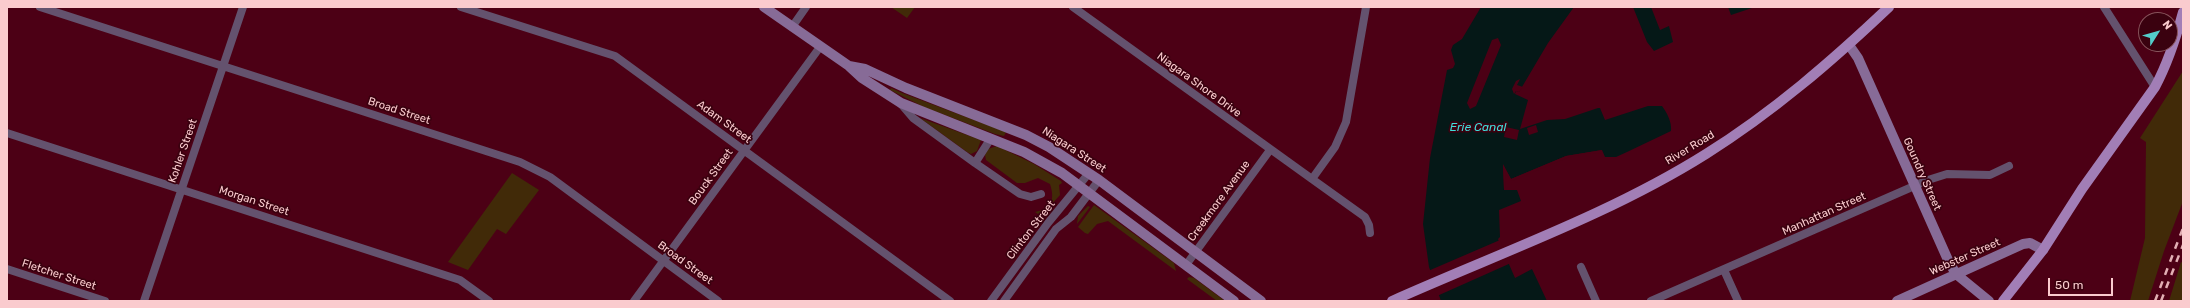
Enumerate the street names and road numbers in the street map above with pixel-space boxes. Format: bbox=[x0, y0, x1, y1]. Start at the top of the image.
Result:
street label: Niagara Shore Drive bbox=[1154, 50, 1244, 120]
street label: Broad Street bbox=[366, 95, 432, 127]
street label: Adam Street bbox=[694, 98, 754, 146]
street label: Kohler Street bbox=[166, 117, 200, 185]
street label: Niagara Street bbox=[1040, 124, 1108, 176]
street label: River Road bbox=[1663, 128, 1717, 168]
street label: Goundry Street bbox=[1900, 136, 1944, 212]
street label: Bouck Street bbox=[686, 146, 736, 208]
street label: Creekmore Avenue bbox=[1185, 158, 1253, 244]
street label: Morgan Street bbox=[217, 183, 291, 219]
street label: Manhattan Street bbox=[1780, 190, 1868, 238]
street label: Clinton Street bbox=[1004, 198, 1058, 262]
street label: Webster Street bbox=[1928, 236, 2002, 278]
street label: Broad Street bbox=[655, 239, 715, 287]
street label: Fletcher Street bbox=[20, 257, 98, 293]

